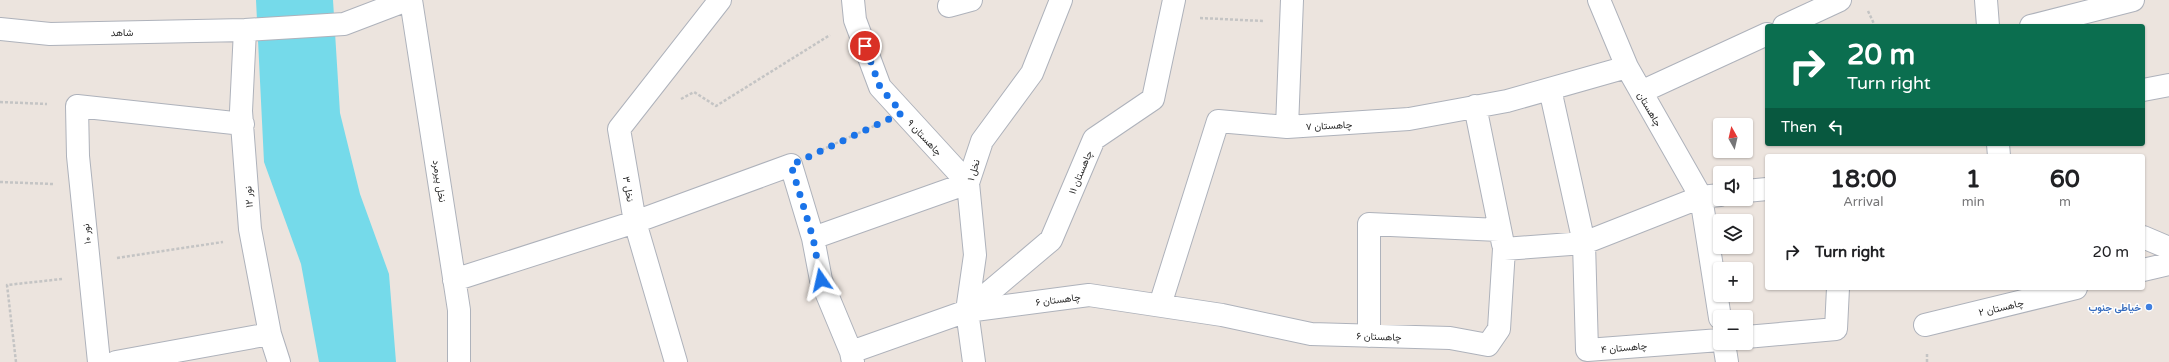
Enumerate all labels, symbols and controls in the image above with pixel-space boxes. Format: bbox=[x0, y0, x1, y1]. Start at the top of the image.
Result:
street label: شاهد bbox=[111, 27, 134, 39]
pin bbox=[848, 29, 882, 63]
icon: arrive bbox=[854, 35, 876, 57]
text: 20 m bbox=[1847, 38, 1915, 72]
icon: right bbox=[1781, 40, 1833, 92]
text: Turn right bbox=[1847, 72, 1931, 94]
street label: چاهستان bbox=[1634, 90, 1664, 130]
icon: left bbox=[1825, 116, 1847, 138]
street label: چاهستان ۹ bbox=[904, 117, 944, 159]
north arrow bbox=[1713, 118, 1753, 158]
map controls bbox=[1713, 118, 1753, 350]
text: Then bbox=[1781, 118, 1817, 136]
street label: چاهستان ۷ bbox=[1306, 119, 1353, 134]
street label: چاهستان ۱۱ bbox=[1066, 148, 1097, 196]
street label: نخل ۱ bbox=[965, 158, 983, 182]
street label: نخل پیرمرد bbox=[429, 159, 448, 203]
text: 18:00 bbox=[1830, 165, 1897, 194]
text: 1 bbox=[1966, 165, 1981, 194]
text: 60 bbox=[2050, 165, 2080, 194]
button: sound bbox=[1713, 166, 1753, 206]
street label: نخل ۳ bbox=[620, 176, 636, 203]
street label: نور ۱۲ bbox=[242, 186, 256, 208]
text: Arrival bbox=[1843, 194, 1883, 210]
text: min bbox=[1962, 194, 1985, 210]
text: m bbox=[2059, 194, 2071, 210]
button: layers bbox=[1713, 214, 1753, 254]
street label: نور ۱۰ bbox=[80, 223, 94, 245]
icon: right bbox=[1781, 241, 1803, 263]
text: Turn right bbox=[1815, 243, 1885, 261]
text: 20 m bbox=[2092, 243, 2129, 261]
position arrow bbox=[800, 259, 842, 301]
button: + bbox=[1713, 262, 1753, 302]
street label: چاهستان ۶ bbox=[1035, 291, 1082, 310]
street label: چاهستان ۲ bbox=[1978, 297, 2025, 320]
place label: خیاطی جنوب bbox=[2088, 302, 2141, 314]
marker: خیاطی جنوب bbox=[2144, 302, 2154, 312]
button: − bbox=[1713, 310, 1753, 350]
street label: چاهستان ۶ bbox=[1356, 330, 1402, 345]
street label: چاهستان ۴ bbox=[1601, 340, 1648, 357]

